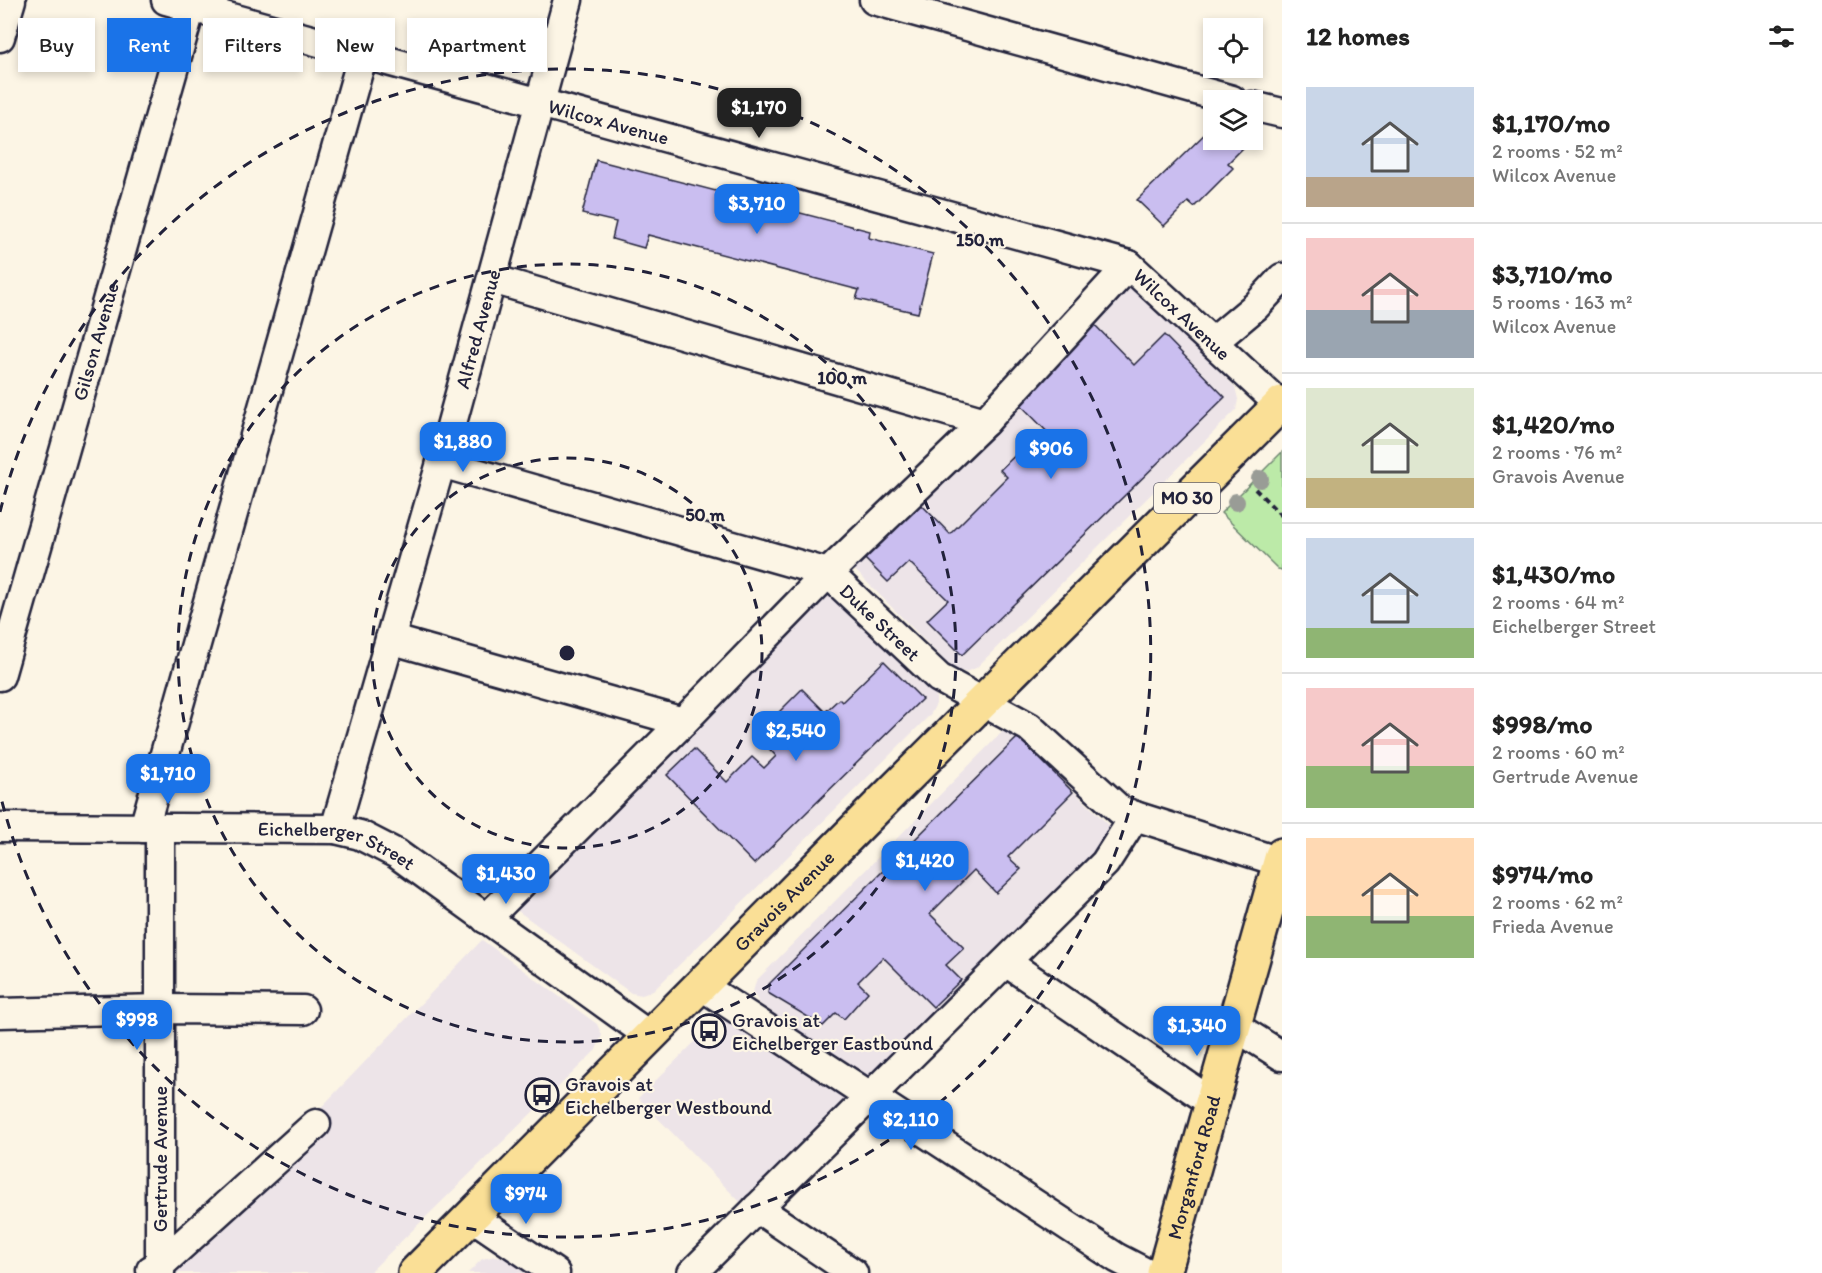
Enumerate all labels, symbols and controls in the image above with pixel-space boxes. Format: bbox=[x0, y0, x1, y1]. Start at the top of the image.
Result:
chip: Buy bbox=[18, 18, 95, 72]
chip: Rent bbox=[107, 18, 191, 72]
chip: Filters bbox=[203, 18, 303, 72]
chip: New bbox=[315, 18, 395, 72]
chip: Apartment bbox=[407, 18, 547, 72]
map controls bbox=[1203, 18, 1263, 150]
button: locate bbox=[1203, 18, 1263, 78]
text: 12 homes bbox=[1306, 20, 1410, 52]
icon: filters bbox=[1765, 20, 1798, 53]
pin: $1,170 bbox=[710, 88, 808, 139]
button: layers bbox=[1203, 90, 1263, 150]
street label: Wilcox Avenue bbox=[545, 94, 672, 150]
text: $1,170 bbox=[731, 95, 787, 119]
text: $1,170/mo bbox=[1492, 107, 1610, 139]
icon: home bbox=[1354, 111, 1426, 183]
text: 2 rooms · 52 m² bbox=[1492, 139, 1623, 163]
text: Wilcox Avenue bbox=[1492, 163, 1616, 187]
pin: $3,710 bbox=[708, 184, 806, 235]
text: $3,710 bbox=[728, 191, 786, 215]
text: 150 m bbox=[956, 229, 1005, 251]
text: $3,710/mo bbox=[1492, 258, 1612, 290]
icon: home bbox=[1354, 262, 1426, 334]
street label: Wilcox Avenue bbox=[1128, 263, 1236, 365]
street label: Alfred Avenue bbox=[450, 267, 506, 391]
street label: Gilson Avenue bbox=[67, 279, 124, 403]
text: 5 rooms · 163 m² bbox=[1492, 290, 1633, 314]
text: Wilcox Avenue bbox=[1492, 314, 1616, 338]
text: 100 m bbox=[817, 367, 868, 389]
text: $1,420/mo bbox=[1492, 408, 1615, 440]
icon: home bbox=[1354, 412, 1426, 484]
pin: $1,880 bbox=[414, 422, 512, 473]
text: $1,880 bbox=[434, 429, 492, 453]
pin: $906 bbox=[1015, 429, 1087, 480]
text: $906 bbox=[1029, 436, 1073, 460]
text: 2 rooms · 76 m² bbox=[1492, 440, 1622, 464]
text: Gravois Avenue bbox=[1492, 464, 1625, 488]
road number: MO 30 bbox=[1154, 483, 1220, 513]
text: 50 m bbox=[685, 504, 726, 526]
text: $1,430/mo bbox=[1492, 558, 1615, 590]
icon: home bbox=[1354, 562, 1426, 634]
street label: Duke Street bbox=[835, 578, 925, 666]
text: 2 rooms · 64 m² bbox=[1492, 590, 1624, 614]
text: Eichelberger Street bbox=[1492, 614, 1656, 638]
centre of rings bbox=[557, 643, 577, 663]
text: $998/mo bbox=[1492, 708, 1593, 740]
pin: $2,540 bbox=[747, 711, 845, 762]
icon: home bbox=[1354, 712, 1426, 784]
text: $2,540 bbox=[766, 718, 826, 742]
text: 2 rooms · 60 m² bbox=[1492, 740, 1625, 764]
pin: $1,710 bbox=[119, 754, 217, 805]
text: $1,710 bbox=[140, 761, 196, 785]
text: Gertrude Avenue bbox=[1492, 764, 1638, 788]
street label: Eichelberger Street bbox=[258, 817, 420, 875]
pin: $1,420 bbox=[876, 841, 974, 892]
street label: Gravois Avenue bbox=[729, 845, 839, 957]
text: $1,420 bbox=[895, 848, 955, 872]
pin: $1,430 bbox=[457, 854, 555, 905]
text: $974/mo bbox=[1492, 858, 1593, 890]
text: $1,430 bbox=[476, 861, 536, 885]
icon: home bbox=[1354, 862, 1426, 934]
text: 2 rooms · 62 m² bbox=[1492, 890, 1623, 914]
text: Frieda Avenue bbox=[1492, 914, 1614, 938]
pin: $998 bbox=[101, 1000, 173, 1051]
pin: $1,340 bbox=[1148, 1006, 1246, 1057]
text: $998 bbox=[116, 1007, 158, 1031]
place label: Gravois at Eichelberger Eastbound bbox=[732, 1008, 933, 1055]
bus stop icon: Gravois at Eichelberger Eastbound bbox=[691, 1013, 727, 1049]
text: $1,340 bbox=[1167, 1013, 1227, 1037]
place label: Gravois at Eichelberger Westbound bbox=[565, 1072, 772, 1119]
bus stop icon: Gravois at Eichelberger Westbound bbox=[524, 1077, 560, 1113]
street label: Gertrude Avenue bbox=[148, 1086, 172, 1232]
street label: Morganford Road bbox=[1162, 1092, 1226, 1242]
pin: $2,110 bbox=[862, 1100, 960, 1151]
text: $2,110 bbox=[883, 1107, 939, 1131]
pin: $974 bbox=[490, 1174, 562, 1225]
text: $974 bbox=[505, 1181, 547, 1205]

